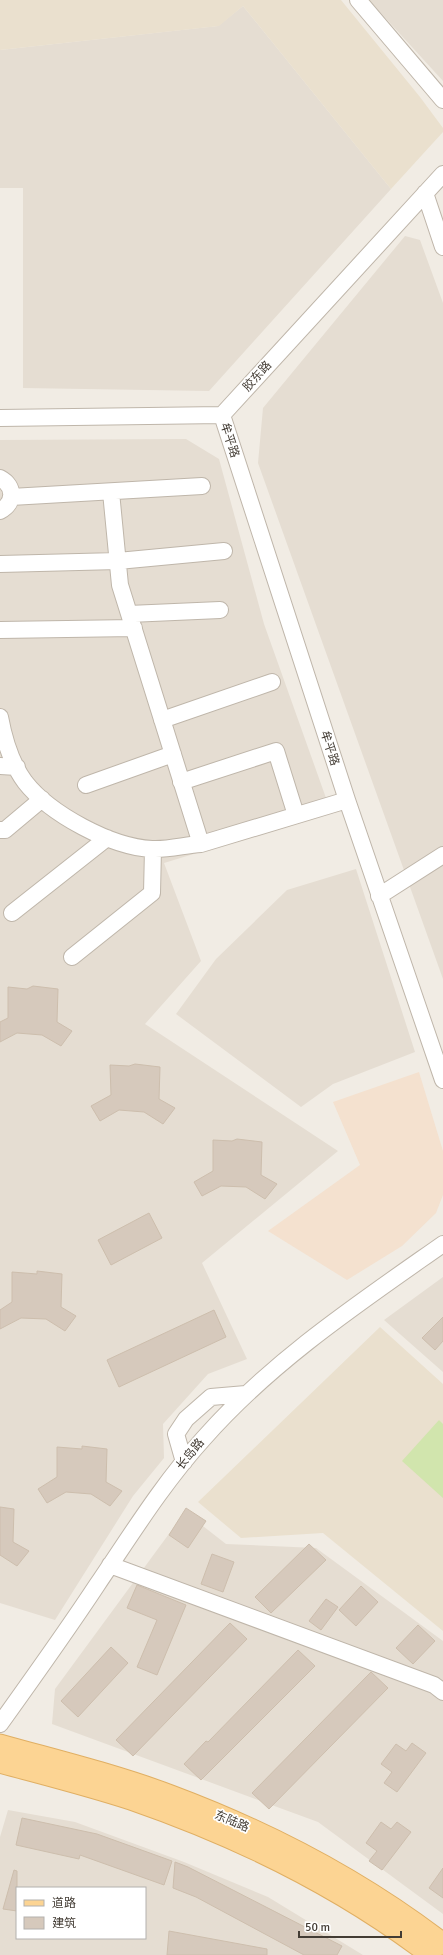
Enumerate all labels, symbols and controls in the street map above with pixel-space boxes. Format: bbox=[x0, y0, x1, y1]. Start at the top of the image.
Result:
street label: 胶东路 bbox=[240, 358, 275, 395]
street label: 牟平路 bbox=[217, 421, 242, 460]
street label: 牟平路 bbox=[317, 729, 342, 768]
street label: 长岛路 bbox=[173, 1436, 208, 1473]
street label: 东陆路 bbox=[212, 1808, 251, 1835]
legend bbox=[16, 1887, 146, 1939]
text: 道路 bbox=[52, 1896, 76, 1911]
scale bar bbox=[299, 1913, 401, 1939]
text: 建筑 bbox=[52, 1916, 76, 1931]
text: 50 m bbox=[305, 1920, 330, 1935]

